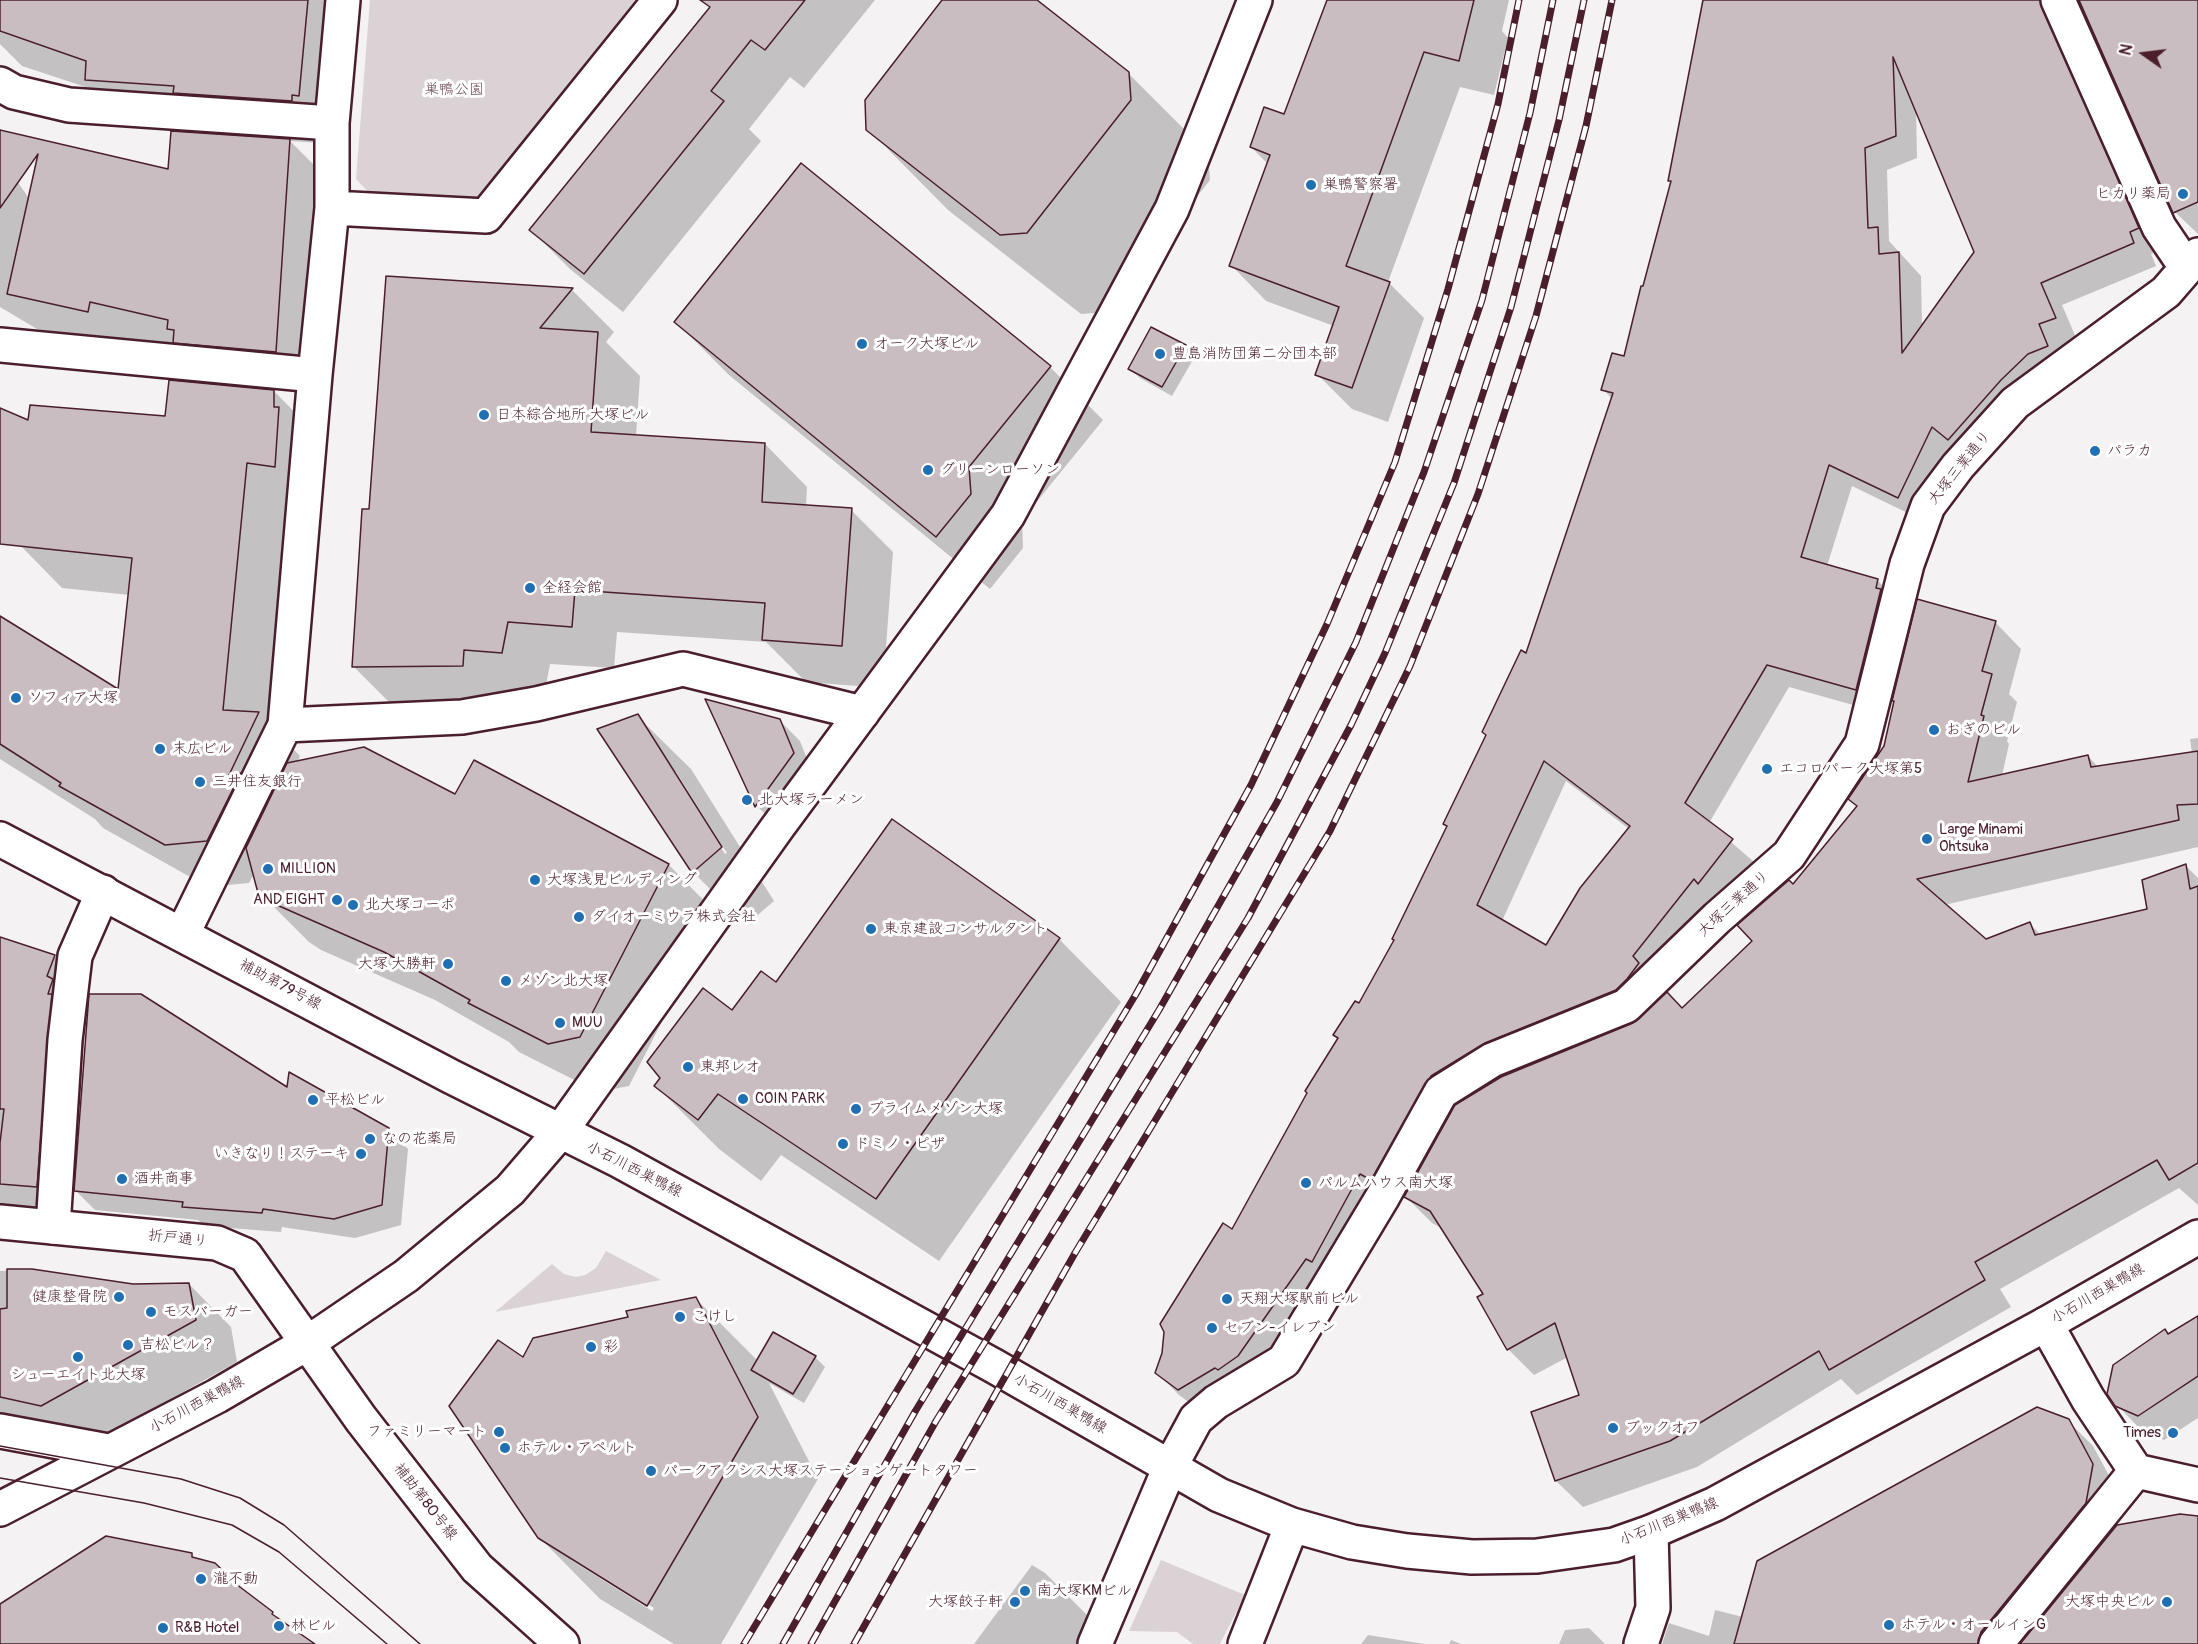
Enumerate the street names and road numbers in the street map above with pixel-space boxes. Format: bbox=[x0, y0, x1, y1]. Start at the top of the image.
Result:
street label: 大塚三業通り bbox=[1925, 427, 1995, 509]
street label: 大塚三業通り bbox=[1695, 867, 1773, 941]
street label: 補助第79号線 bbox=[236, 956, 324, 1014]
street label: 小石川西巣鴨線 bbox=[583, 1138, 685, 1202]
street label: 折戸通り bbox=[147, 1227, 209, 1251]
street label: 小石川西巣鴨線 bbox=[2048, 1260, 2148, 1328]
street label: 小石川西巣鴨線 bbox=[1010, 1370, 1110, 1438]
street label: 小石川西巣鴨線 bbox=[146, 1372, 248, 1438]
street label: 補助第80号線 bbox=[389, 1460, 461, 1544]
street label: 小石川西巣鴨線 bbox=[1617, 1494, 1721, 1550]

